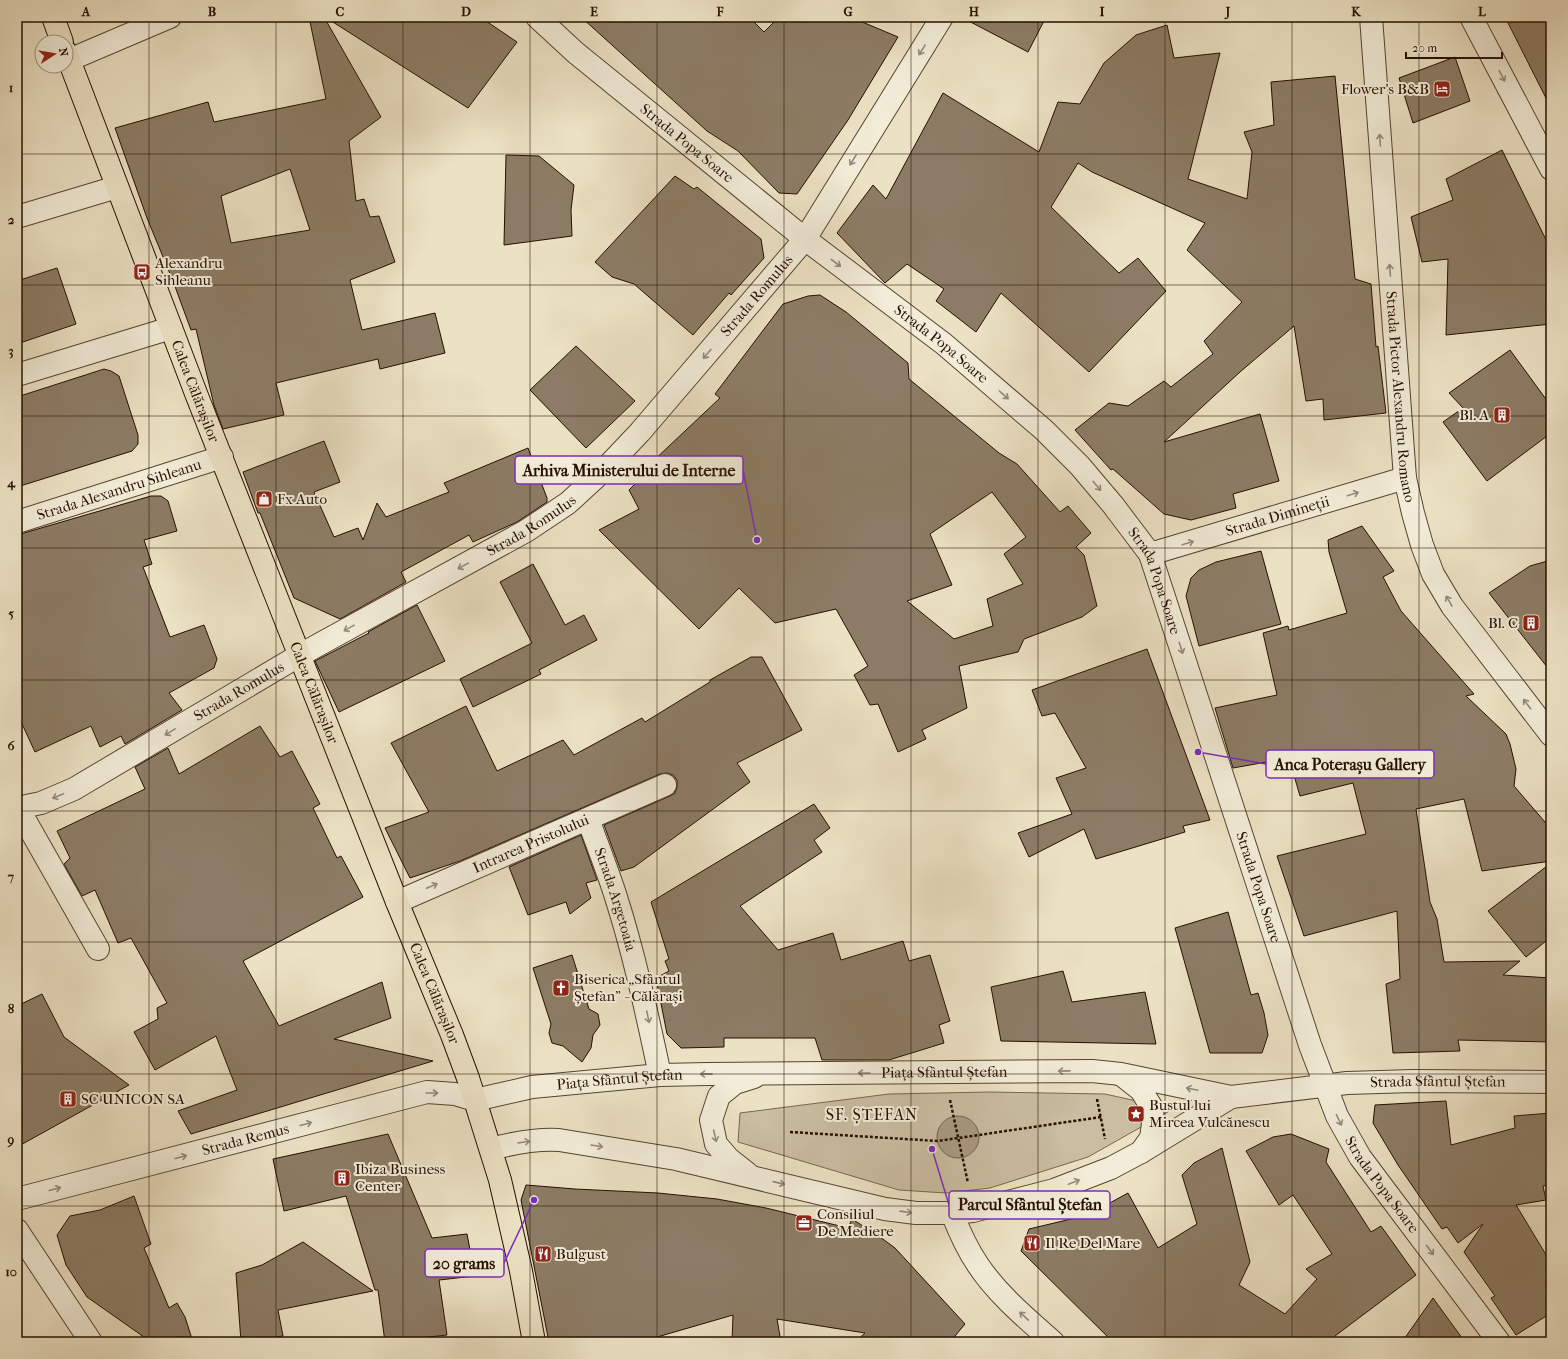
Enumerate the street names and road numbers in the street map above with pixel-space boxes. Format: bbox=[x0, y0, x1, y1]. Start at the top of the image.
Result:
street label: Strada Popa Soare bbox=[636, 100, 738, 187]
street label: Strada Romulus bbox=[717, 251, 797, 340]
street label: Strada Pictor Alexandru Romano bbox=[1382, 291, 1419, 504]
street label: Strada Popa Soare bbox=[891, 301, 992, 387]
street label: Calea Călărașilor bbox=[168, 338, 224, 445]
street label: Strada Alexandru Sihleanu bbox=[34, 455, 204, 524]
street label: Strada Romulus bbox=[483, 491, 580, 560]
street label: Strada Dimineții bbox=[1223, 492, 1332, 540]
street label: Strada Popa Soare bbox=[1124, 524, 1185, 637]
street label: Calea Călărașilor bbox=[286, 639, 343, 747]
street label: Strada Romulus bbox=[190, 657, 288, 725]
street label: Intrarea Pristolului bbox=[470, 810, 592, 877]
street label: Strada Popa Soare bbox=[1232, 829, 1285, 945]
street label: Strada Argetoaia bbox=[590, 845, 640, 954]
street label: Calea Călărașilor bbox=[406, 940, 464, 1047]
street label: Piața Sfântul Ștefan bbox=[881, 1063, 1008, 1082]
street label: Piața Sfântul Ștefan bbox=[556, 1066, 683, 1094]
street label: Strada Sfântul Ștefan bbox=[1370, 1072, 1506, 1091]
street label: Strada Remus bbox=[200, 1119, 291, 1159]
street label: Strada Popa Soare bbox=[1341, 1133, 1423, 1237]

